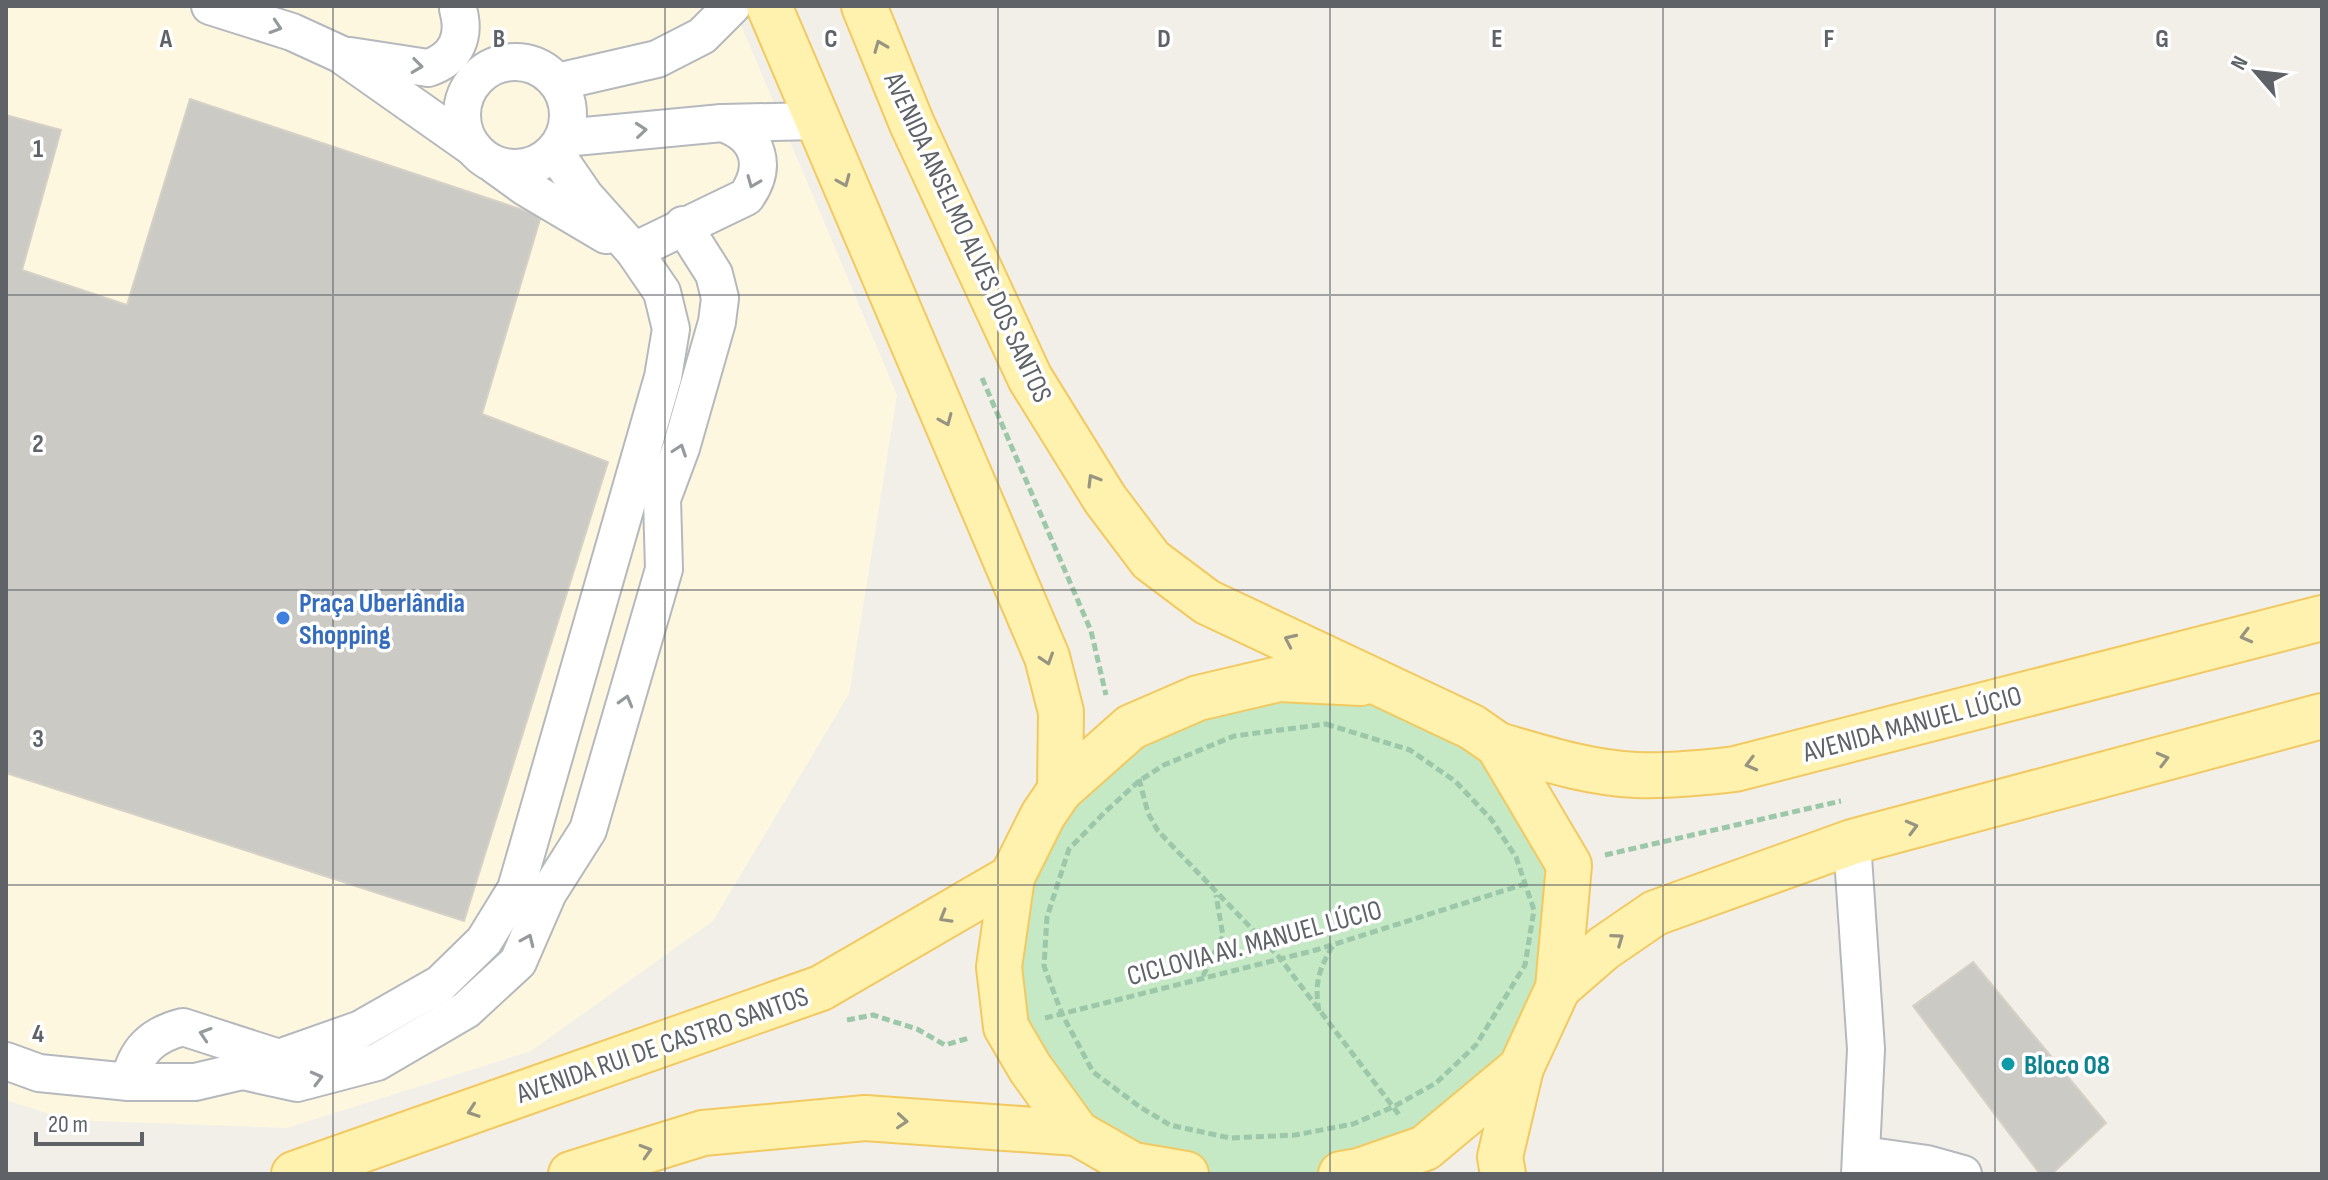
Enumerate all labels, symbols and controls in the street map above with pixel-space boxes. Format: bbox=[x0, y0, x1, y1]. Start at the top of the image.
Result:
one-way arrow bbox=[269, 18, 283, 34]
text: A bbox=[159, 24, 173, 55]
text: B bbox=[493, 24, 505, 55]
text: C bbox=[824, 24, 838, 55]
text: D bbox=[1157, 24, 1171, 55]
text: E bbox=[1491, 24, 1503, 55]
text: F bbox=[1824, 24, 1835, 55]
text: G bbox=[2155, 24, 2169, 55]
north arrow bbox=[2216, 32, 2296, 112]
one-way arrow bbox=[874, 40, 890, 54]
text: N bbox=[2225, 52, 2254, 75]
one-way arrow bbox=[411, 57, 424, 74]
street label: AVENIDA ANSELMO ALVES DOS SANTOS bbox=[876, 67, 1059, 408]
one-way arrow bbox=[635, 122, 648, 139]
text: 1 bbox=[33, 134, 43, 165]
one-way arrow bbox=[834, 173, 850, 187]
one-way arrow bbox=[746, 174, 762, 188]
one-way arrow bbox=[936, 412, 952, 426]
text: 2 bbox=[32, 429, 44, 460]
one-way arrow bbox=[670, 443, 686, 457]
one-way arrow bbox=[1087, 474, 1103, 489]
place label: Praça Uberlândia Shopping bbox=[299, 587, 465, 652]
marker: Praça Uberlândia Shopping bbox=[274, 609, 292, 627]
one-way arrow bbox=[2240, 626, 2254, 643]
one-way arrow bbox=[1283, 634, 1298, 650]
one-way arrow bbox=[1037, 652, 1053, 666]
street label: AVENIDA MANUEL LÚCIO bbox=[1798, 679, 2025, 770]
one-way arrow bbox=[617, 694, 633, 708]
text: 3 bbox=[32, 724, 44, 755]
one-way arrow bbox=[2155, 751, 2169, 768]
one-way arrow bbox=[1744, 755, 1758, 772]
one-way arrow bbox=[1904, 819, 1918, 836]
street label: CICLOVIA AV. MANUEL LÚCIO bbox=[1123, 894, 1385, 993]
one-way arrow bbox=[939, 907, 954, 922]
one-way arrow bbox=[518, 933, 534, 948]
one-way arrow bbox=[1610, 934, 1624, 949]
street label: AVENIDA RUI DE CASTRO SANTOS bbox=[511, 980, 813, 1111]
text: 4 bbox=[32, 1019, 44, 1050]
one-way arrow bbox=[199, 1027, 212, 1043]
place label: Bloco 08 bbox=[2024, 1049, 2110, 1082]
marker: Bloco 08 bbox=[1999, 1055, 2017, 1073]
one-way arrow bbox=[310, 1071, 324, 1087]
scale bar bbox=[36, 1096, 142, 1146]
one-way arrow bbox=[467, 1101, 481, 1117]
text: 20 m bbox=[48, 1110, 88, 1139]
one-way arrow bbox=[896, 1112, 909, 1129]
one-way arrow bbox=[638, 1144, 652, 1160]

